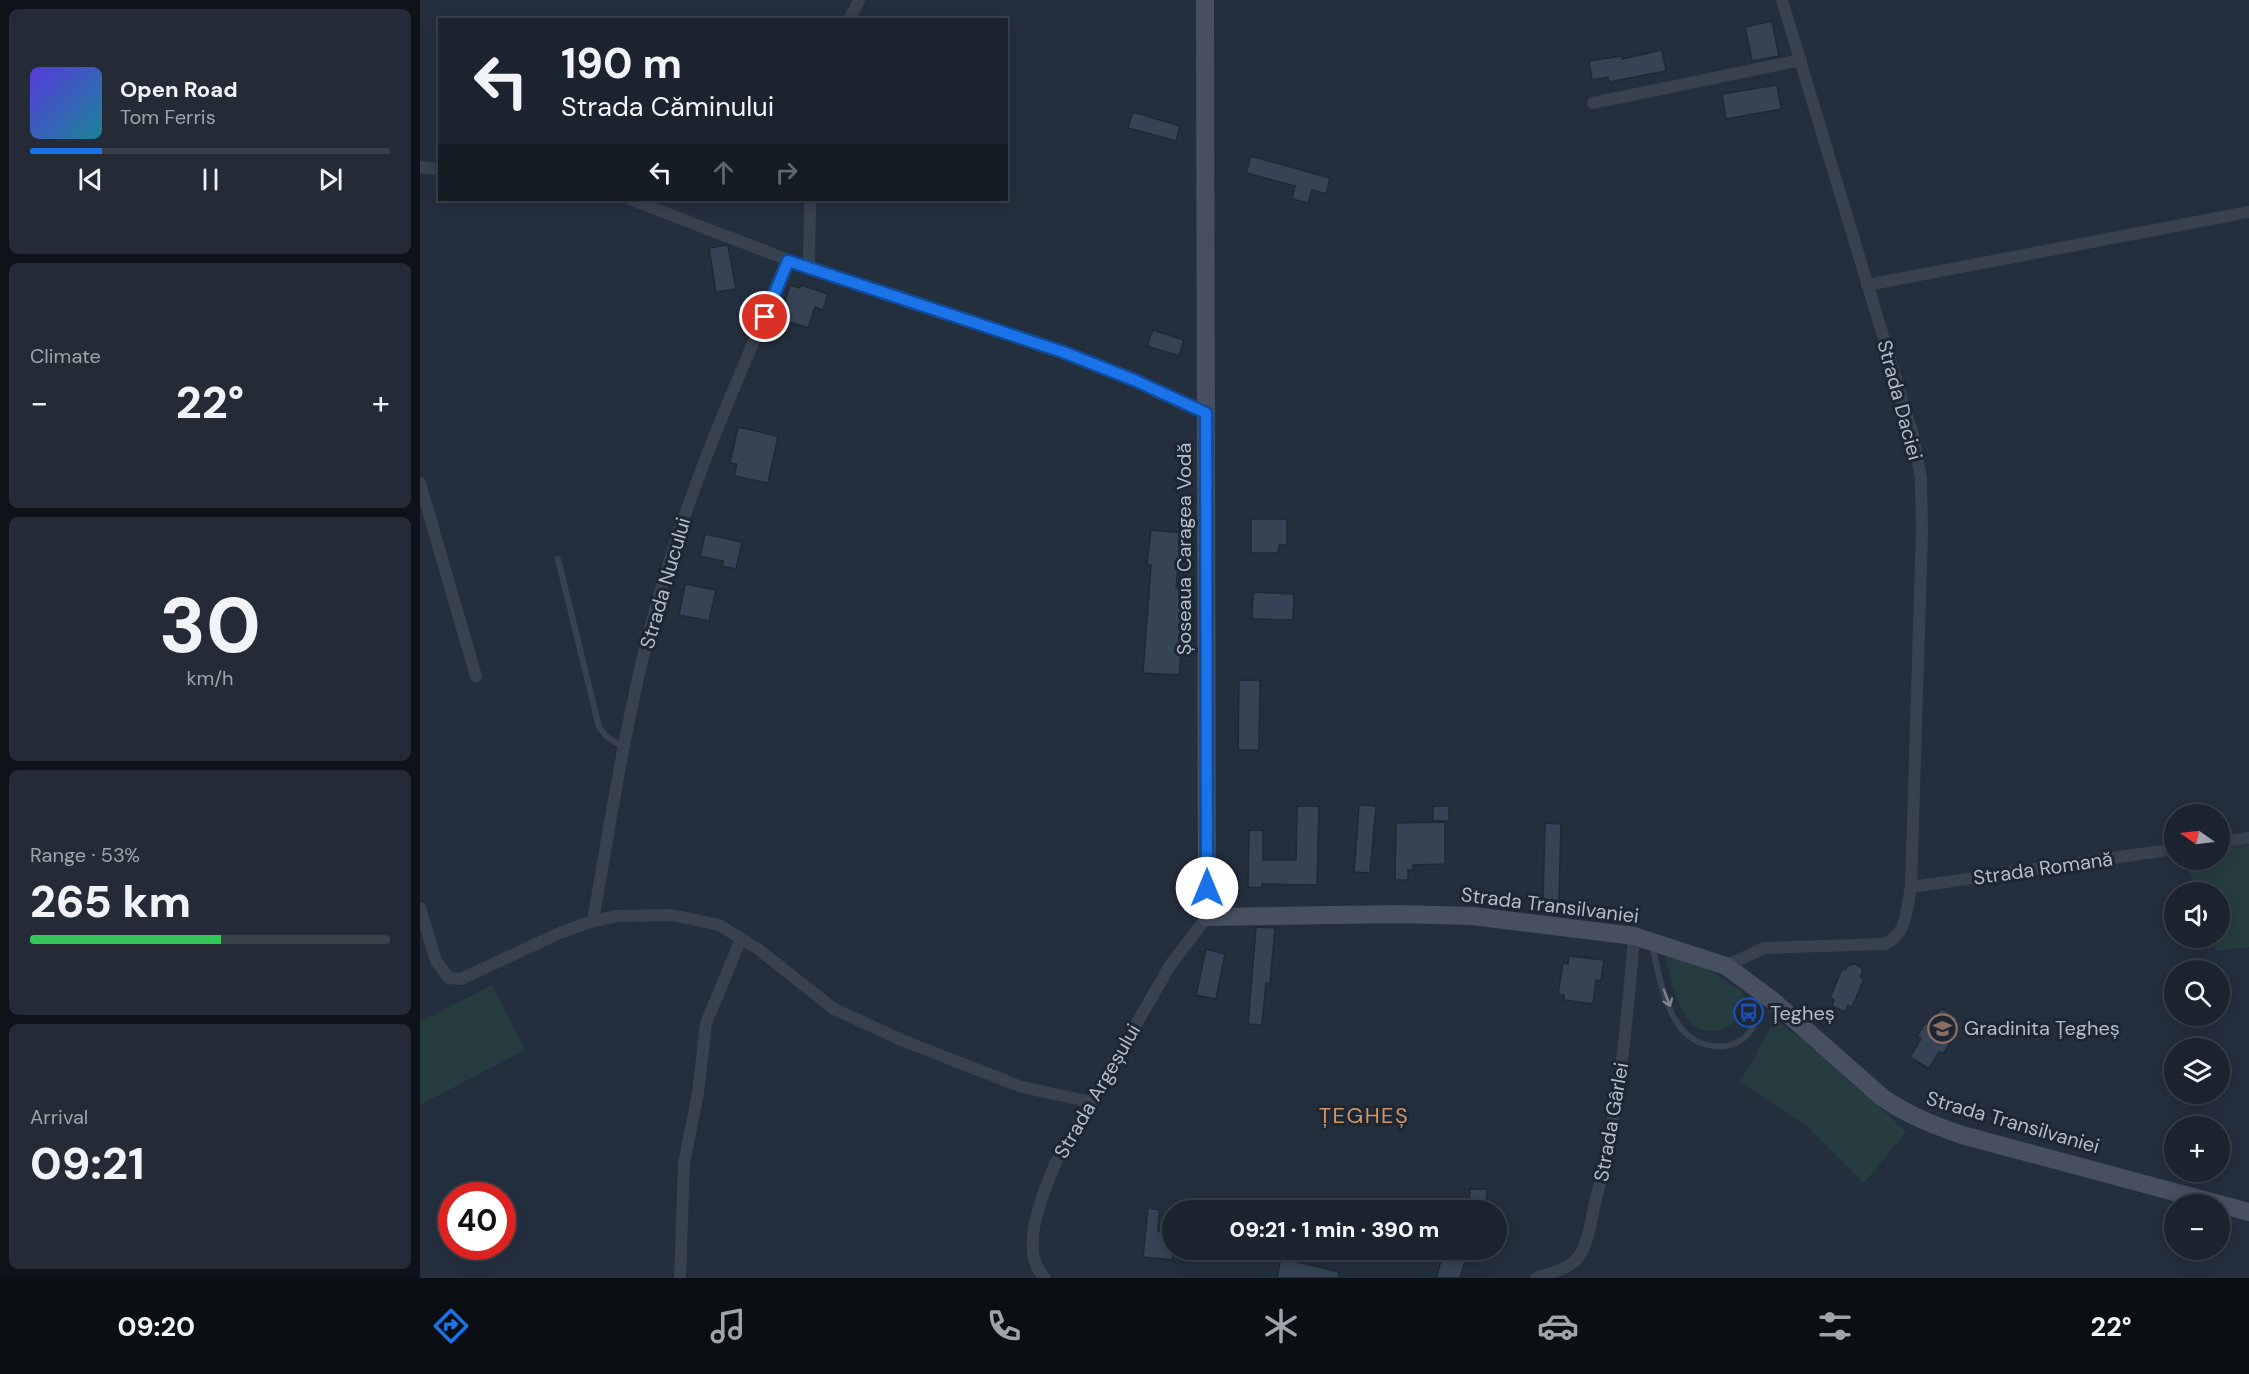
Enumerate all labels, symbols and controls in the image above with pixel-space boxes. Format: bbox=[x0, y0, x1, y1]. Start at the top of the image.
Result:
text: 190 m bbox=[561, 36, 682, 91]
icon: left bbox=[462, 42, 540, 120]
text: Open Road bbox=[120, 75, 238, 104]
text: Strada Căminului bbox=[561, 89, 774, 124]
text: Tom Ferris bbox=[120, 104, 216, 130]
icon: left bbox=[644, 156, 677, 189]
icon: ahead bbox=[707, 156, 740, 189]
icon: right bbox=[770, 156, 803, 189]
icon: previous bbox=[74, 163, 107, 196]
icon: pause bbox=[194, 163, 227, 196]
icon: next bbox=[314, 163, 347, 196]
pin bbox=[739, 291, 790, 342]
icon: arrive bbox=[748, 300, 781, 333]
street label: Strada Daciei bbox=[1871, 337, 1929, 463]
text: Climate bbox=[30, 343, 101, 369]
text: 22° bbox=[176, 373, 244, 432]
text: − bbox=[30, 381, 48, 424]
text: + bbox=[372, 381, 390, 424]
street label: Șoseaua Caragea Vodă bbox=[1171, 443, 1197, 655]
street label: Strada Nucului bbox=[634, 514, 696, 652]
text: 30 bbox=[159, 575, 261, 676]
text: km/h bbox=[186, 665, 234, 691]
north arrow bbox=[2164, 804, 2230, 870]
map controls bbox=[2164, 804, 2230, 1260]
text: Range · 53% bbox=[30, 842, 140, 868]
street label: Strada Romană bbox=[1972, 845, 2114, 891]
position arrow bbox=[1175, 856, 1239, 920]
text: 265 km bbox=[30, 872, 191, 931]
street label: Strada Transilvaniei bbox=[1460, 881, 1640, 929]
button: sound bbox=[2164, 882, 2230, 948]
button: search bbox=[2164, 960, 2230, 1026]
one-way arrow bbox=[1662, 988, 1673, 1007]
bus stop icon: Țegheș bbox=[1733, 997, 1765, 1029]
place label: Țegheș bbox=[1770, 1000, 1835, 1026]
school or university icon: Gradinita Țegheș bbox=[1927, 1012, 1959, 1044]
place label: Gradinita Țegheș bbox=[1964, 1015, 2120, 1041]
street label: Strada Argeșului bbox=[1048, 1019, 1146, 1163]
button: layers bbox=[2164, 1038, 2230, 1104]
street label: Strada Gârlei bbox=[1588, 1060, 1634, 1184]
street label: Strada Transilvaniei bbox=[1923, 1085, 2103, 1159]
district label: ȚEGHEȘ bbox=[1319, 1101, 1409, 1130]
text: Arrival bbox=[30, 1104, 88, 1130]
button: + bbox=[2164, 1116, 2230, 1182]
text: 09:21 bbox=[30, 1134, 145, 1193]
speed limit sign: 40 bbox=[438, 1182, 516, 1260]
button: − bbox=[2164, 1194, 2230, 1260]
text: 09:21 · 1 min · 390 m bbox=[1230, 1215, 1439, 1244]
icon: directions bbox=[430, 1305, 472, 1347]
icon: music bbox=[707, 1305, 749, 1347]
icon: phone bbox=[983, 1305, 1025, 1347]
icon: climate bbox=[1260, 1305, 1302, 1347]
icon: car bbox=[1537, 1305, 1579, 1347]
icon: filters bbox=[1814, 1305, 1856, 1347]
text: 09:20 bbox=[117, 1309, 195, 1344]
text: 22° bbox=[2091, 1309, 2132, 1344]

